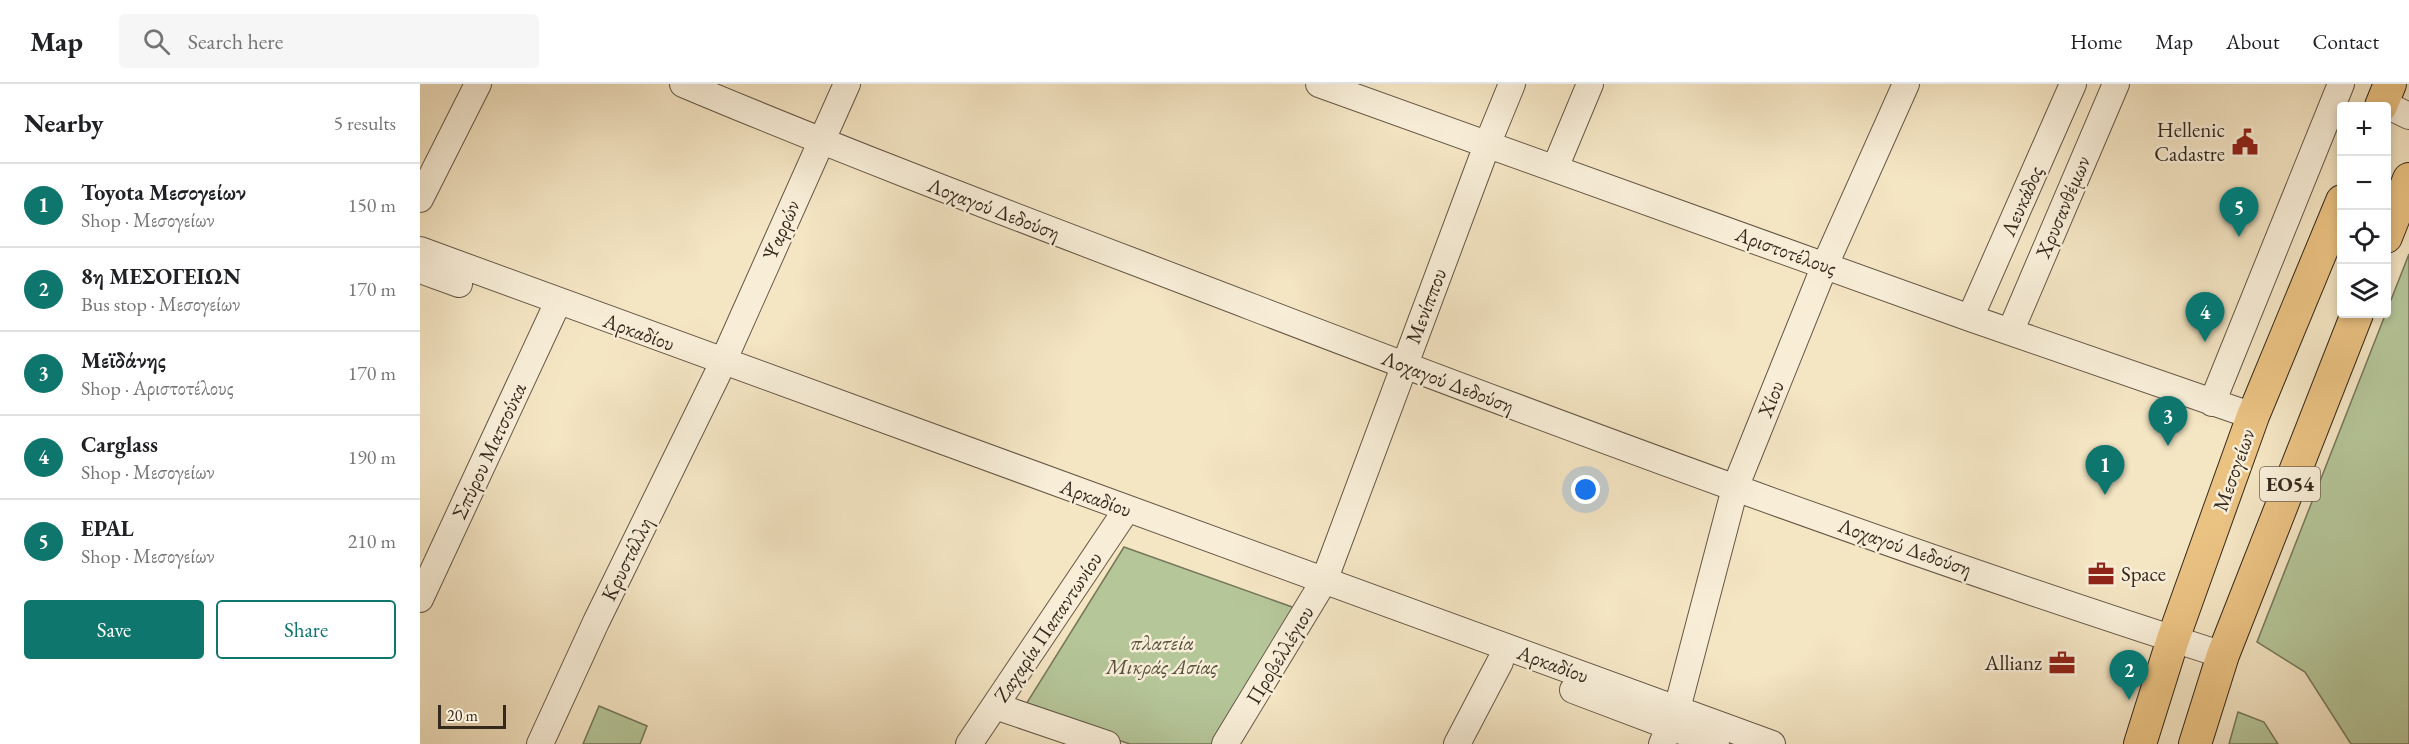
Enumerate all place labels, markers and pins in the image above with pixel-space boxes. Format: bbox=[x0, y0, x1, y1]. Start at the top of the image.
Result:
place label: Hellenic Cadastre bbox=[2154, 116, 2225, 167]
public building icon: Hellenic Cadastre bbox=[2230, 127, 2260, 157]
pin: 5 bbox=[2220, 188, 2258, 237]
pin: 4 bbox=[2186, 292, 2224, 342]
pin: 3 bbox=[2148, 396, 2188, 446]
pin: 1 bbox=[2086, 446, 2124, 495]
office icon: Space bbox=[2086, 559, 2116, 589]
place label: Space bbox=[2121, 560, 2166, 587]
office icon: Allianz bbox=[2047, 648, 2077, 678]
place label: Allianz bbox=[1984, 649, 2042, 676]
pin: 2 bbox=[2110, 650, 2148, 700]

